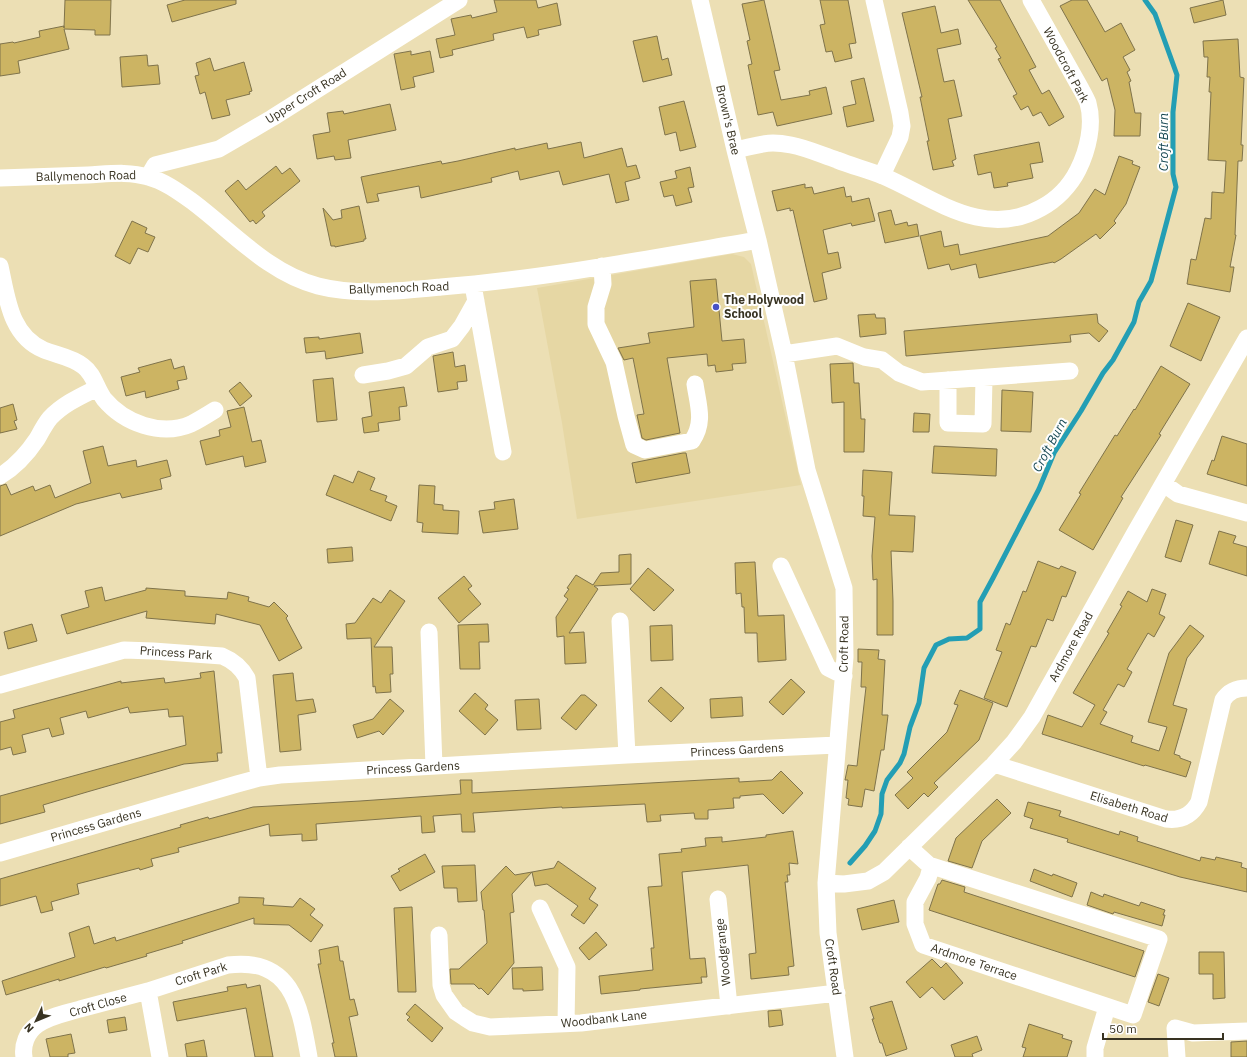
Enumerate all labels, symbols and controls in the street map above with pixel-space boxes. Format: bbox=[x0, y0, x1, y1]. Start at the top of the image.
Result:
street label: Woodcroft Park bbox=[1040, 25, 1093, 106]
street label: Upper Croft Road bbox=[262, 65, 349, 127]
street label: Brown's Brae bbox=[713, 83, 744, 157]
water label: Croft Burn bbox=[1155, 113, 1172, 171]
street label: Ballymenoch Road bbox=[36, 167, 136, 184]
street label: Ballymenoch Road bbox=[349, 278, 449, 297]
place label: The Holywood School bbox=[724, 292, 804, 321]
marker: The Holywood School bbox=[711, 302, 721, 312]
water label: Croft Burn bbox=[1028, 416, 1071, 475]
street label: Ardmore Road bbox=[1045, 609, 1096, 684]
street label: Croft Road bbox=[836, 615, 851, 673]
street label: Princess Park bbox=[139, 642, 213, 663]
street label: Princess Gardens bbox=[690, 740, 784, 759]
street label: Princess Gardens bbox=[366, 758, 460, 777]
street label: Elisabeth Road bbox=[1088, 788, 1170, 825]
street label: Princess Gardens bbox=[49, 804, 143, 845]
street label: Woodgrange bbox=[711, 917, 733, 986]
street label: Croft Road bbox=[822, 938, 845, 996]
street label: Ardmore Terrace bbox=[929, 940, 1020, 983]
street label: Croft Park bbox=[173, 958, 229, 989]
street label: Croft Close bbox=[67, 989, 129, 1020]
north arrow bbox=[16, 1001, 56, 1041]
street label: Woodbank Lane bbox=[560, 1007, 648, 1030]
scale bar bbox=[1103, 1015, 1223, 1041]
text: N bbox=[21, 1020, 37, 1036]
text: 50 m bbox=[1109, 1021, 1137, 1036]

